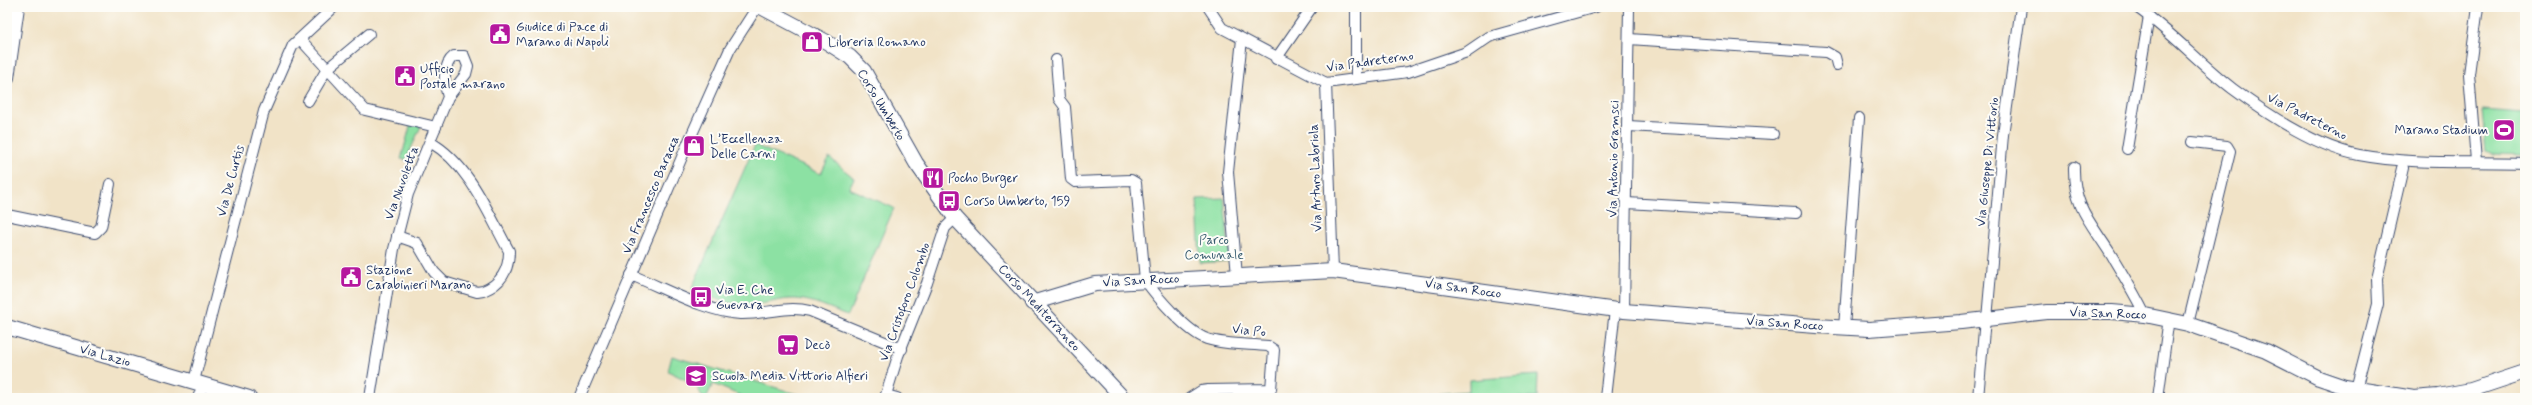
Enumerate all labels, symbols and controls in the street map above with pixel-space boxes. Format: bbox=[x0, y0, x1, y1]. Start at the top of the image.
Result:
place label: Giudice di Pace di Marano di Napoli bbox=[516, 19, 609, 51]
public building icon: Giudice di Pace di Marano di Napoli bbox=[487, 21, 513, 47]
shop icon: Libreria Romano bbox=[799, 29, 825, 55]
place label: Libreria Romano bbox=[828, 34, 926, 51]
street label: Via Padreterno bbox=[1325, 47, 1415, 77]
place label: Ufficio Postale marano bbox=[420, 61, 505, 93]
public building icon: Ufficio Postale marano bbox=[392, 63, 418, 89]
street label: Corso Umberto bbox=[853, 66, 909, 144]
street label: Via Padreterno bbox=[2264, 89, 2350, 145]
street label: Via Giuseppe Di Vittorio bbox=[1973, 96, 2003, 228]
street label: Via Antonio Gramsci bbox=[1604, 100, 1624, 218]
sports icon: Marano Stadium bbox=[2491, 117, 2517, 143]
place label: Marano Stadium bbox=[2395, 122, 2488, 139]
street label: Via Arturo Labriola bbox=[1306, 123, 1326, 232]
place label: L’Eccellenza Delle Carni bbox=[710, 131, 782, 163]
street label: Via Francesco Baracca bbox=[618, 133, 684, 257]
shop icon: L’Eccellenza Delle Carni bbox=[681, 133, 707, 159]
street label: Via De Curtis bbox=[213, 143, 249, 219]
street label: Via Nuvoletta bbox=[381, 144, 423, 222]
restaurant icon: Pocho Burger bbox=[920, 165, 946, 191]
place label: Pocho Burger bbox=[948, 170, 1019, 188]
bus stop icon: Corso Umberto, 159 bbox=[936, 188, 962, 214]
place label: Corso Umberto, 159 bbox=[964, 193, 1070, 210]
park label: Parco Comunale bbox=[1184, 232, 1244, 264]
street label: Via Cristoforo Colombo bbox=[876, 240, 936, 364]
street label: Corso Mediterraneo bbox=[994, 261, 1084, 355]
place label: Stazione Carabinieri Marano bbox=[366, 262, 471, 294]
public building icon: Stazione Carabinieri Marano bbox=[338, 264, 364, 290]
street label: Via San Rocco bbox=[1102, 270, 1180, 292]
street label: Via San Rocco bbox=[1424, 275, 1503, 303]
place label: Via E. Che Guevara bbox=[716, 282, 773, 314]
bus stop icon: Via E. Che Guevara bbox=[688, 284, 714, 310]
street label: Via San Rocco bbox=[2069, 304, 2147, 324]
street label: Via San Rocco bbox=[1746, 313, 1824, 335]
street label: Via Po bbox=[1231, 321, 1267, 341]
supermarket icon: Decò bbox=[775, 332, 801, 358]
place label: Decò bbox=[804, 337, 831, 354]
street label: Via Lazio bbox=[78, 341, 132, 371]
school or university icon: Scuola Media Vittorio Alfieri bbox=[683, 363, 709, 389]
place label: Scuola Media Vittorio Alfieri bbox=[712, 368, 868, 385]

